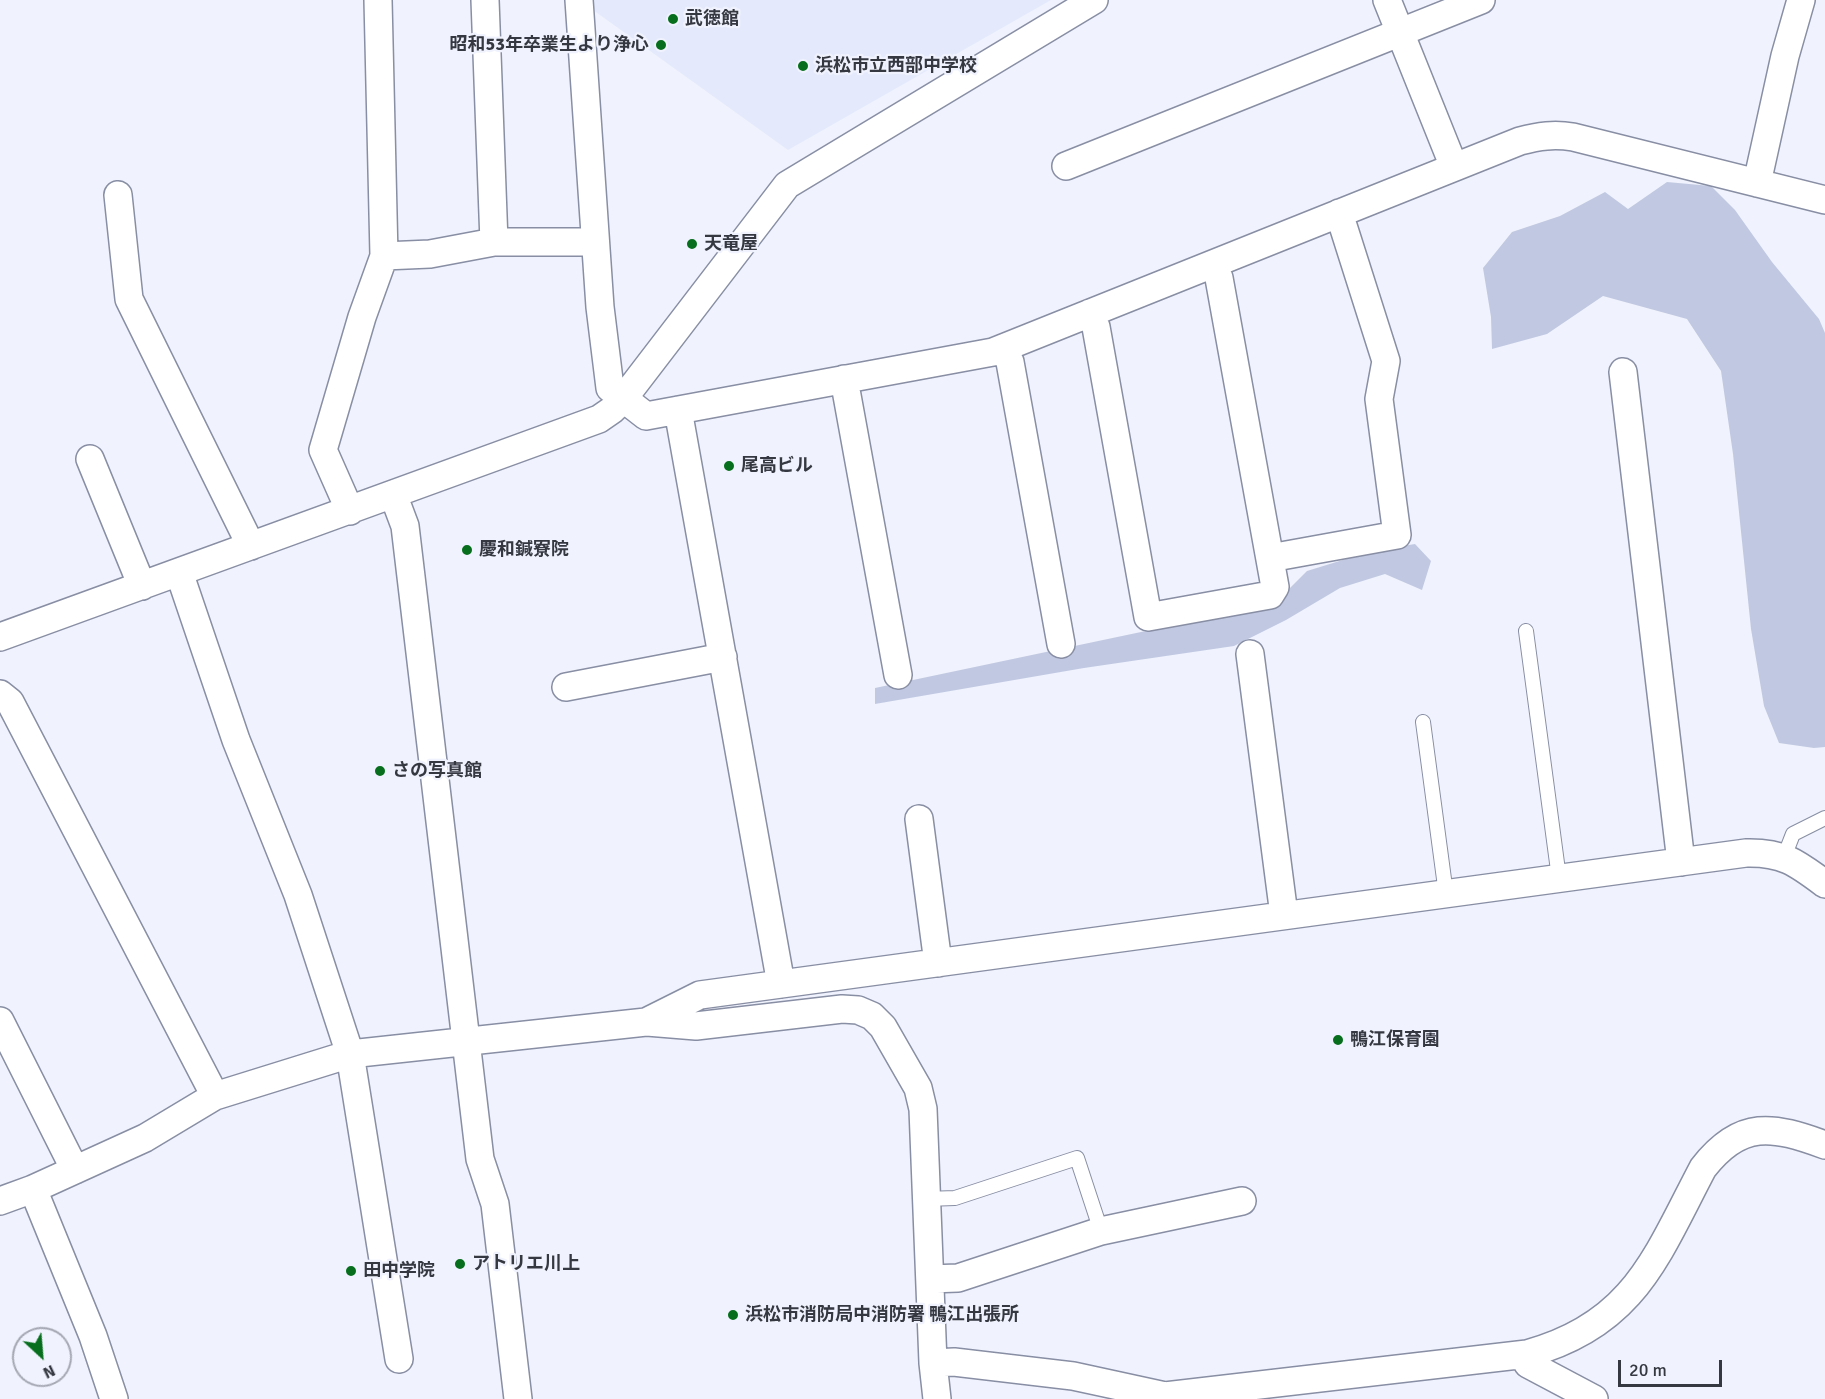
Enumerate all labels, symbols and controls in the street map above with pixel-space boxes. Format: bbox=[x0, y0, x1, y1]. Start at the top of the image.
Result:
place label: 武徳館 bbox=[685, 8, 739, 30]
marker: 武徳館 bbox=[666, 12, 680, 26]
place label: 昭和53年卒業生より浄心 bbox=[450, 34, 649, 56]
marker: 昭和53年卒業生より浄心 bbox=[654, 38, 668, 52]
place label: 浜松市立西部中学校 bbox=[815, 55, 977, 77]
marker: 浜松市立西部中学校 bbox=[796, 59, 810, 73]
place label: 天竜屋 bbox=[704, 233, 758, 255]
marker: 天竜屋 bbox=[685, 237, 699, 251]
place label: 尾高ビル bbox=[741, 455, 813, 477]
marker: 尾高ビル bbox=[722, 459, 736, 473]
place label: 慶和鍼寮院 bbox=[479, 539, 569, 561]
marker: 慶和鍼寮院 bbox=[460, 543, 474, 557]
place label: さの写真館 bbox=[392, 760, 482, 782]
marker: さの写真館 bbox=[373, 764, 387, 778]
place label: 鴨江保育園 bbox=[1350, 1029, 1440, 1051]
marker: 鴨江保育園 bbox=[1331, 1033, 1345, 1047]
place label: アトリエ川上 bbox=[472, 1253, 580, 1275]
marker: アトリエ川上 bbox=[453, 1257, 467, 1271]
place label: 田中学院 bbox=[363, 1260, 435, 1282]
marker: 田中学院 bbox=[344, 1264, 358, 1278]
place label: 浜松市消防局中消防署 鴨江出張所 bbox=[745, 1304, 1019, 1326]
marker: 浜松市消防局中消防署 鴨江出張所 bbox=[726, 1308, 740, 1322]
north arrow bbox=[12, 1327, 72, 1387]
scale bar bbox=[1621, 1348, 1724, 1386]
text: 20 m bbox=[1629, 1359, 1667, 1381]
text: N bbox=[40, 1360, 58, 1383]

